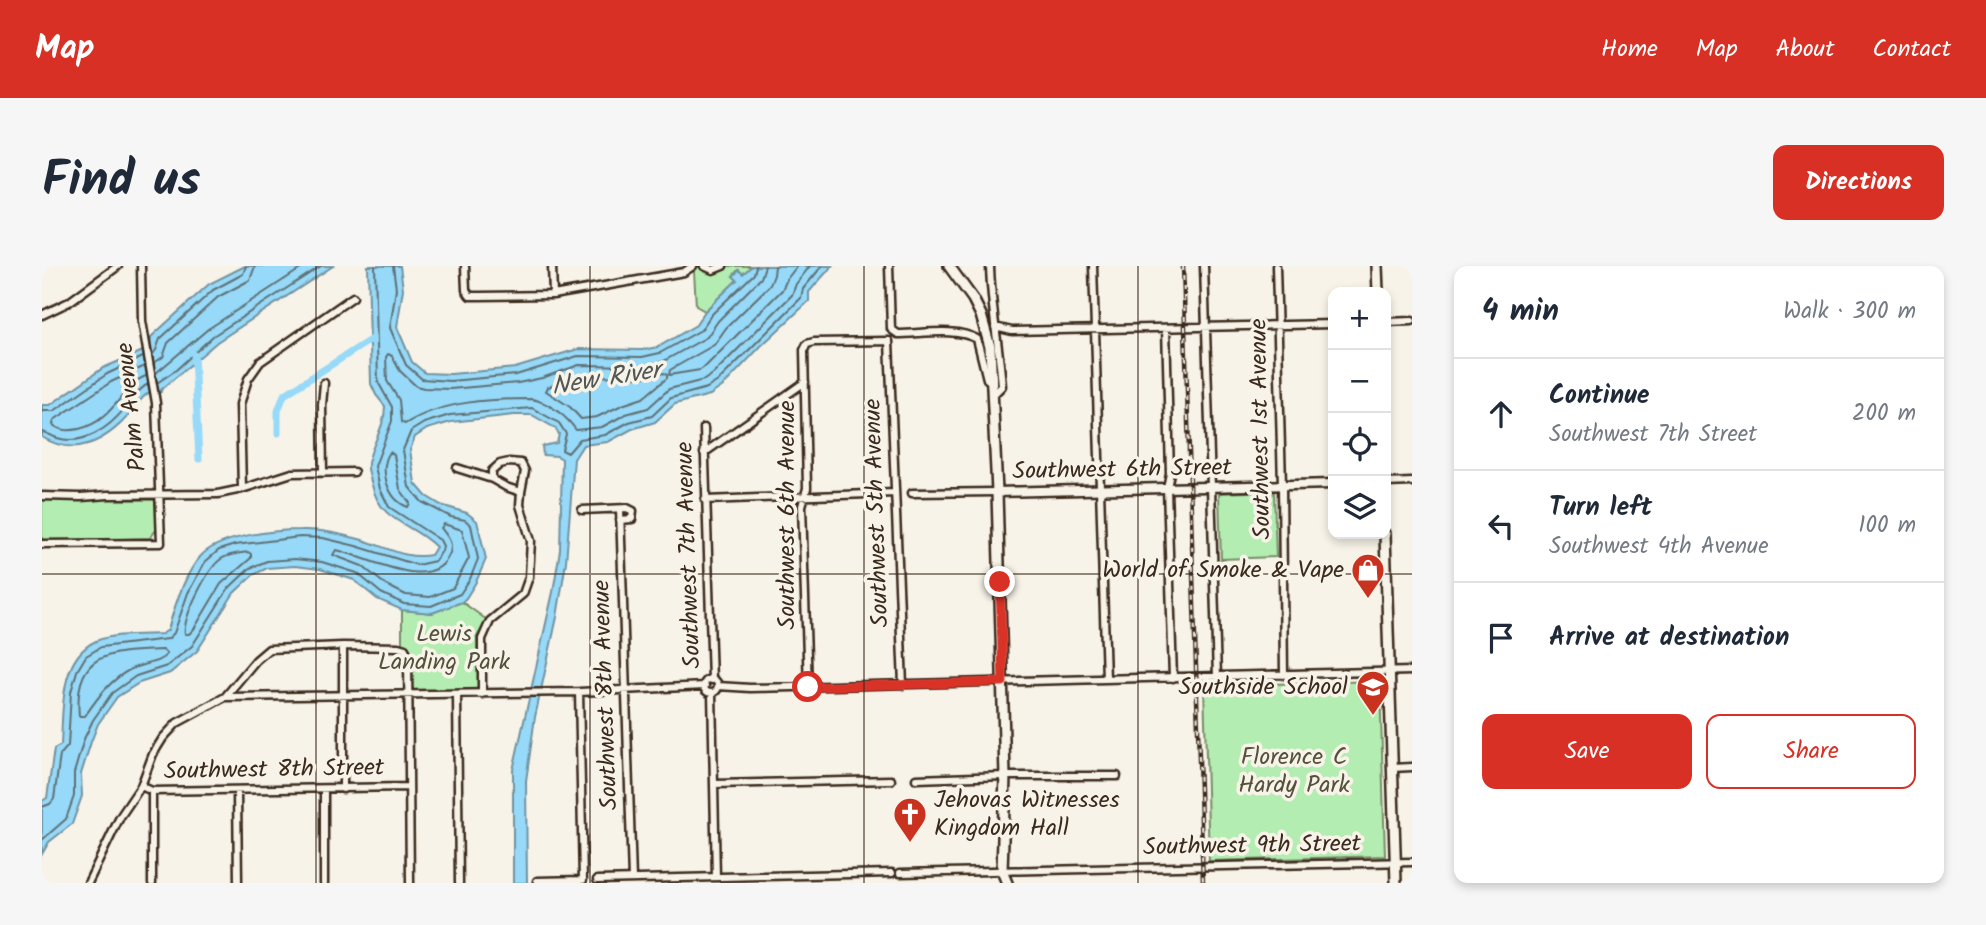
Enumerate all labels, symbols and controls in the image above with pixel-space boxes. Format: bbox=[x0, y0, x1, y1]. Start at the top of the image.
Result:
text: Map bbox=[35, 23, 95, 76]
text: Home bbox=[1601, 30, 1658, 69]
text: Map bbox=[1696, 30, 1738, 69]
text: About bbox=[1776, 30, 1834, 69]
text: Contact bbox=[1872, 30, 1951, 69]
text: Find us bbox=[42, 143, 200, 221]
button: Directions bbox=[1773, 145, 1944, 220]
map controls bbox=[1328, 287, 1391, 539]
button: + bbox=[1328, 287, 1391, 350]
text: 4 min bbox=[1482, 288, 1559, 336]
text: Walk · 300 m bbox=[1783, 294, 1916, 330]
street label: Southwest 1st Avenue bbox=[1240, 318, 1282, 540]
street label: Palm Avenue bbox=[106, 340, 158, 473]
water label: New River bbox=[548, 349, 669, 408]
button: − bbox=[1328, 350, 1391, 413]
text: Continue bbox=[1549, 375, 1650, 417]
icon: ahead bbox=[1482, 395, 1520, 433]
text: 200 m bbox=[1852, 396, 1916, 432]
street label: Southwest 5th Avenue bbox=[854, 398, 900, 628]
street label: Southwest 6th Avenue bbox=[768, 400, 807, 630]
button: locate bbox=[1328, 413, 1391, 476]
text: Southwest 7th Street bbox=[1549, 417, 1757, 453]
street label: Southwest 7th Avenue bbox=[666, 441, 712, 669]
street label: Southwest 6th Street bbox=[1012, 449, 1233, 491]
button: layers bbox=[1328, 476, 1391, 539]
text: Turn left bbox=[1549, 487, 1652, 529]
icon: left bbox=[1482, 507, 1520, 545]
text: 100 m bbox=[1858, 508, 1916, 544]
text: Southwest 4th Avenue bbox=[1549, 529, 1769, 565]
place label: World of Smoke & Vape bbox=[1102, 551, 1344, 590]
shop icon: World of Smoke & Vape bbox=[1349, 551, 1387, 600]
route end bbox=[984, 566, 1015, 597]
street label: Southwest 8th Avenue bbox=[582, 579, 630, 811]
park label: Lewis Landing Park bbox=[378, 615, 511, 682]
text: Arrive at destination bbox=[1549, 617, 1789, 659]
icon: arrive bbox=[1482, 619, 1520, 657]
place label: Southside School bbox=[1178, 668, 1348, 707]
school or university icon: Southside School bbox=[1354, 668, 1392, 717]
route start bbox=[792, 671, 823, 702]
button: Save bbox=[1482, 714, 1692, 789]
button: Share bbox=[1706, 714, 1916, 789]
park label: Florence C Hardy Park bbox=[1238, 738, 1351, 805]
street label: Southwest 8th Street bbox=[163, 749, 385, 791]
place label: Jehovas Witnesses Kingdom Hall bbox=[934, 781, 1120, 848]
church icon: Jehovas Witnesses Kingdom Hall bbox=[891, 795, 929, 844]
street label: Southwest 9th Street bbox=[1143, 825, 1362, 867]

